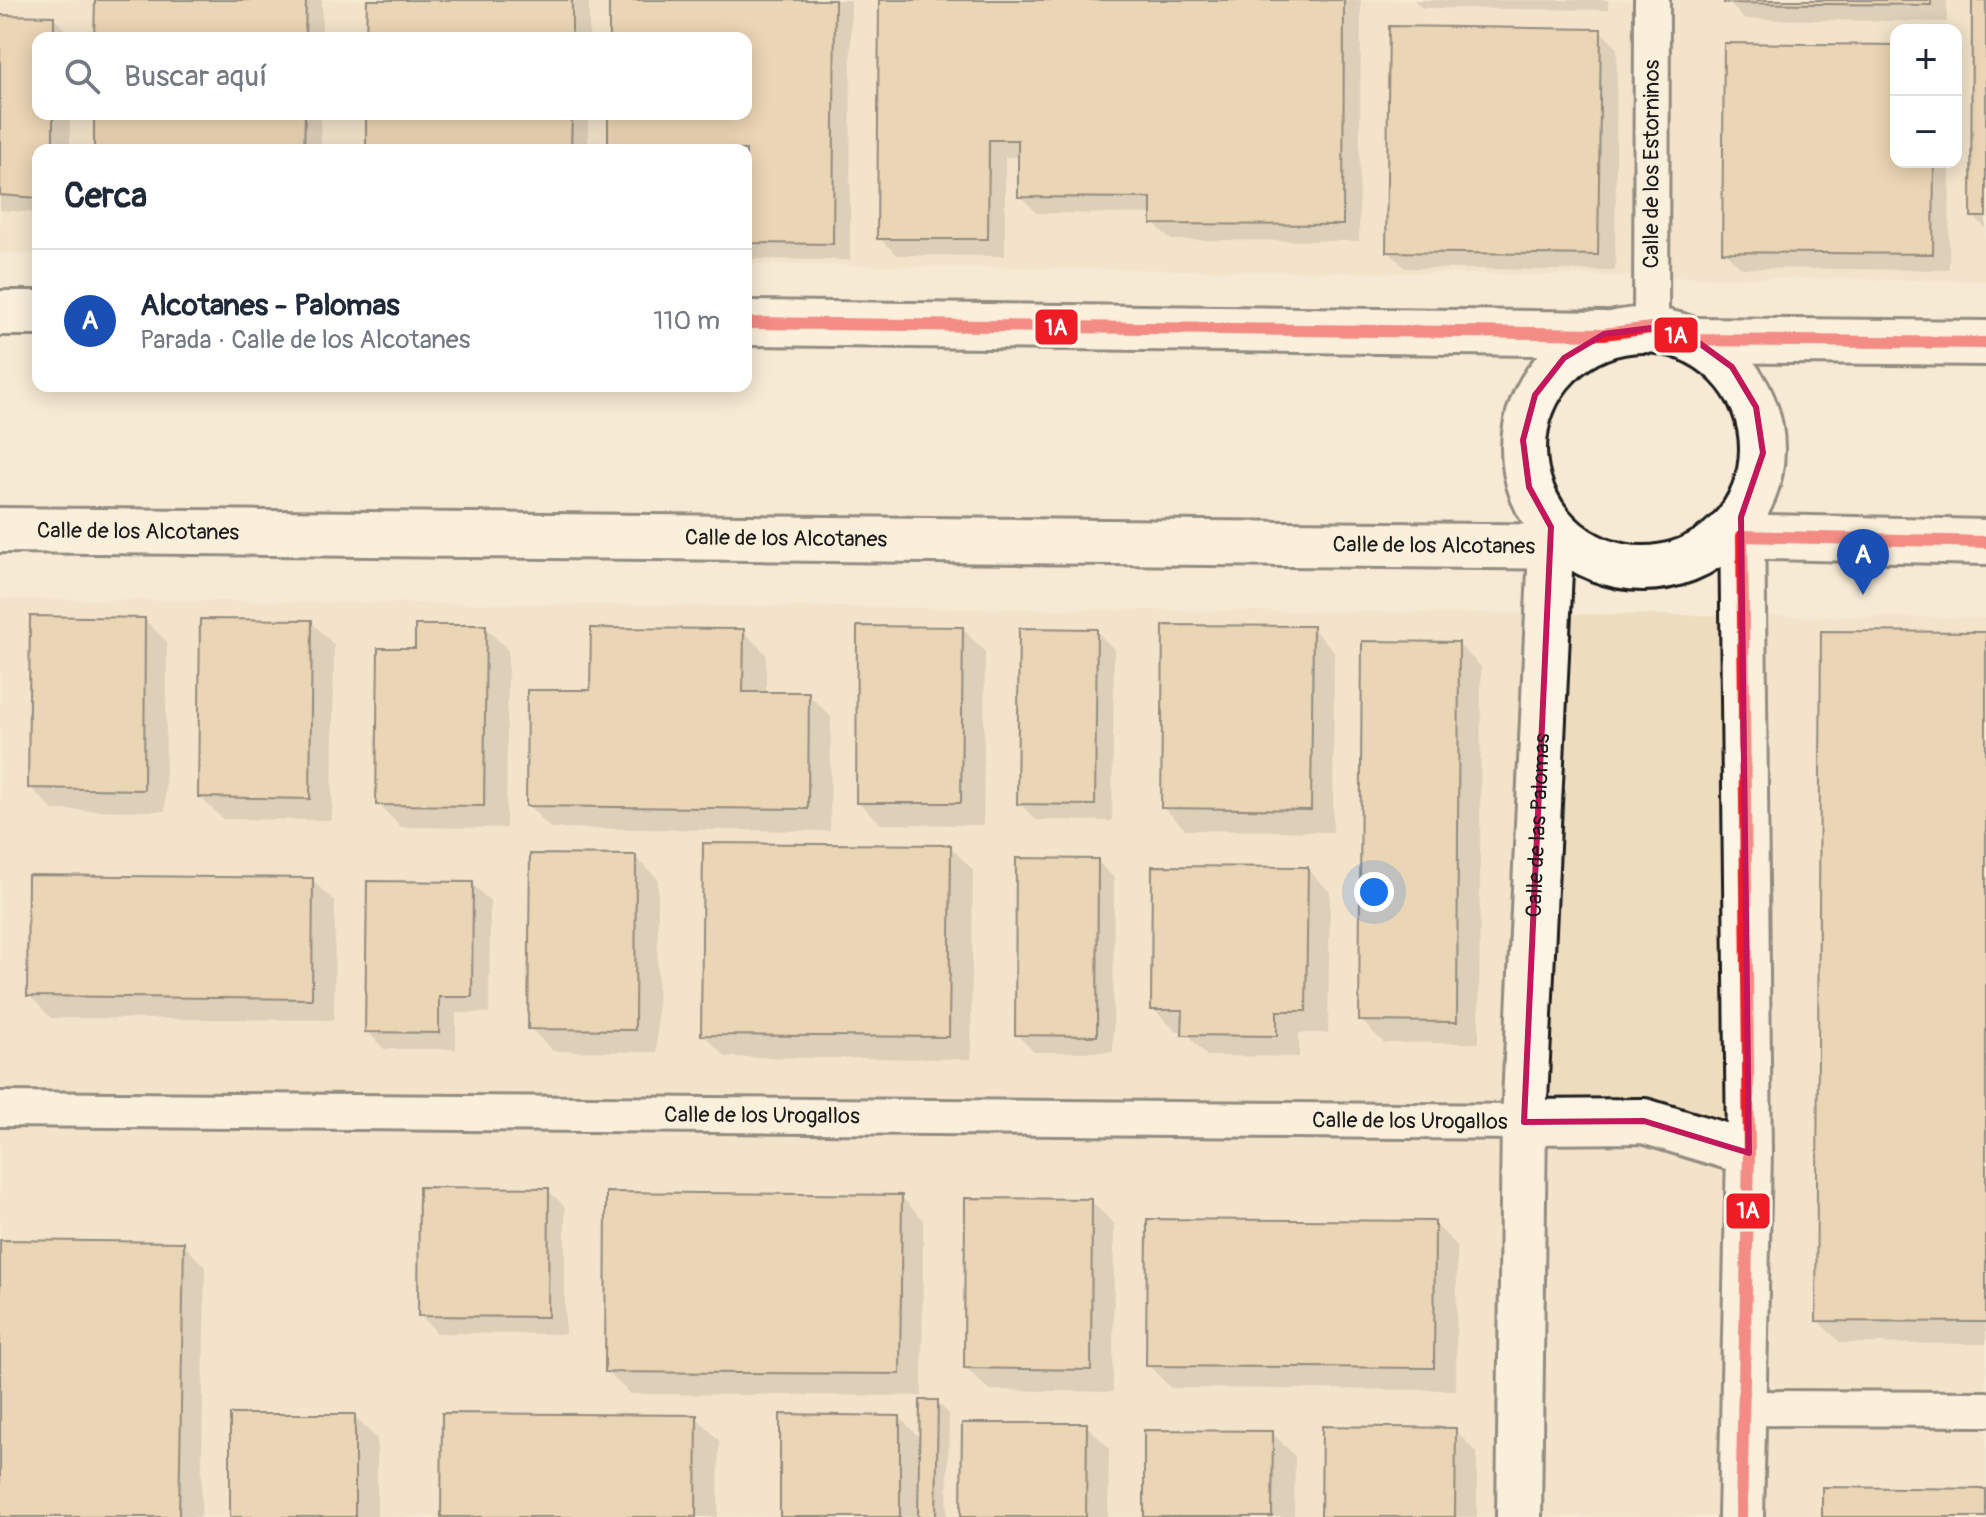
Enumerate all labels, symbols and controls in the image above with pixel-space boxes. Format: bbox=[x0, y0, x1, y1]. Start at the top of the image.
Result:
map controls bbox=[1890, 24, 1962, 168]
button: + bbox=[1890, 24, 1962, 96]
search box bbox=[32, 32, 752, 120]
icon: search bbox=[60, 54, 104, 98]
text: Buscar aquí bbox=[124, 58, 267, 95]
street label: Calle de los Estorninos bbox=[1637, 59, 1666, 268]
button: − bbox=[1890, 96, 1962, 168]
text: Cerca bbox=[64, 175, 147, 218]
text: Alcotanes - Palomas bbox=[140, 287, 400, 324]
text: A bbox=[82, 305, 98, 337]
text: 110 m bbox=[653, 305, 720, 337]
line badge: 1A bbox=[1034, 308, 1079, 346]
text: 1A bbox=[1045, 314, 1068, 342]
line badge: 1A bbox=[1653, 316, 1699, 354]
text: 1A bbox=[1665, 322, 1688, 350]
text: Parada · Calle de los Alcotanes bbox=[140, 324, 470, 356]
street label: Calle de los Alcotanes bbox=[37, 516, 240, 547]
street label: Calle de los Alcotanes bbox=[685, 523, 887, 554]
pin: A bbox=[1837, 529, 1889, 595]
street label: Calle de los Alcotanes bbox=[1333, 530, 1535, 561]
street label: Calle de las Palomas bbox=[1520, 733, 1556, 918]
your location bbox=[1354, 872, 1394, 912]
street label: Calle de los Urogallos bbox=[664, 1101, 860, 1130]
street label: Calle de los Urogallos bbox=[1312, 1106, 1508, 1136]
line badge: 1A bbox=[1725, 1192, 1771, 1230]
text: 1A bbox=[1737, 1197, 1760, 1225]

